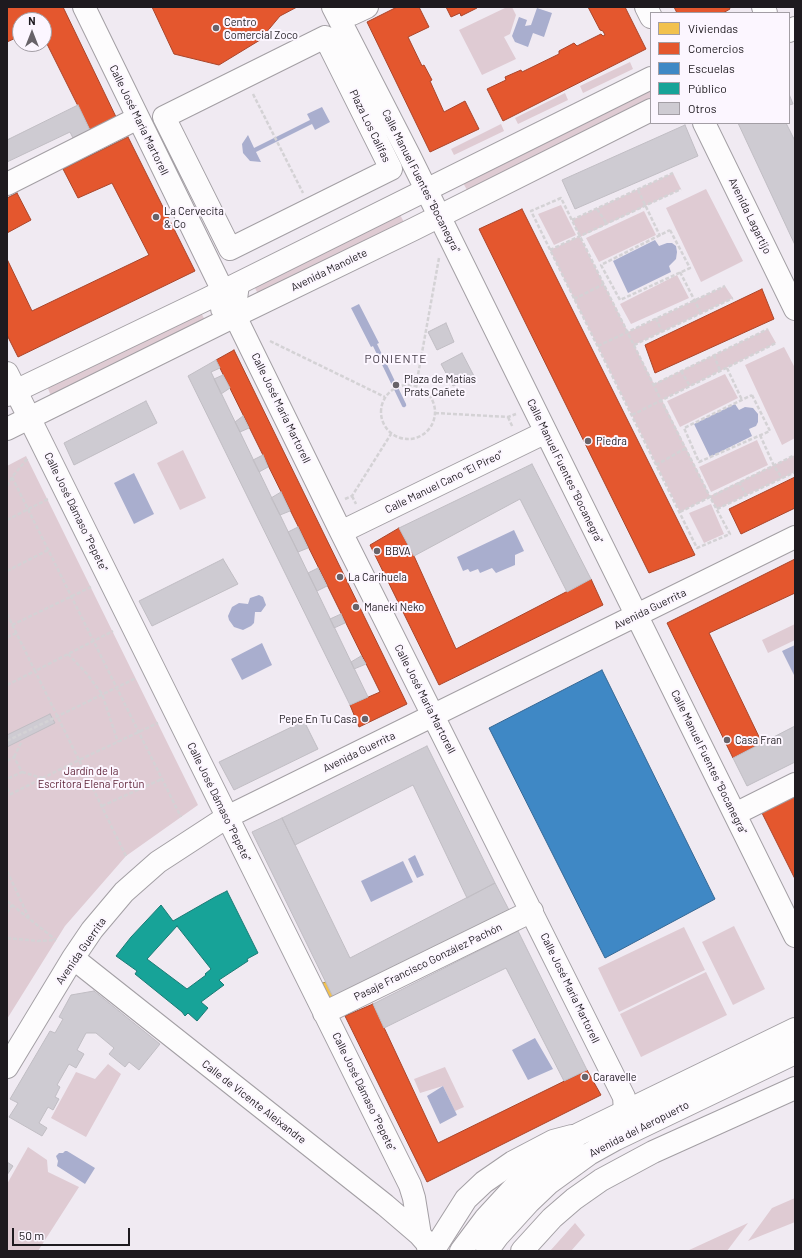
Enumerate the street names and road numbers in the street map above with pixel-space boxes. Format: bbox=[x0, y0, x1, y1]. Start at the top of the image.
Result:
street label: Calle José María Martorell bbox=[107, 63, 171, 177]
street label: Plaza Los Califas bbox=[347, 87, 393, 165]
street label: Calle Manuel Fuentes "Bocanegra" bbox=[379, 107, 463, 255]
street label: Avenida Lagartijo bbox=[726, 176, 774, 256]
street label: Avenida Manolete bbox=[289, 246, 369, 294]
street label: Calle José María Martorell bbox=[249, 351, 313, 465]
street label: Calle Manuel Fuentes "Bocanegra" bbox=[524, 397, 606, 545]
street label: Calle Manuel Cano "El Pireo" bbox=[383, 448, 505, 516]
street label: Calle José Dámaso "Pepete" bbox=[41, 450, 111, 574]
street label: Avenida Guerrita bbox=[612, 586, 688, 632]
street label: Calle José María Martorell bbox=[392, 642, 458, 756]
street label: Calle Manuel Fuentes "Bocanegra" bbox=[668, 688, 750, 836]
street label: Avenida Guerrita bbox=[321, 729, 397, 775]
street label: Calle José Dámaso "Pepete" bbox=[184, 740, 254, 864]
street label: Avenida Guerrita bbox=[53, 915, 109, 987]
street label: Pasaje Francisco González Pachón bbox=[352, 920, 504, 1004]
street label: Calle José María Martorell bbox=[538, 931, 602, 1045]
street label: Calle José Dámaso "Pepete" bbox=[329, 1030, 399, 1154]
street label: Calle de Vicente Aleixandre bbox=[199, 1057, 309, 1147]
street label: Avenida del Aeropuerto bbox=[587, 1098, 691, 1160]

